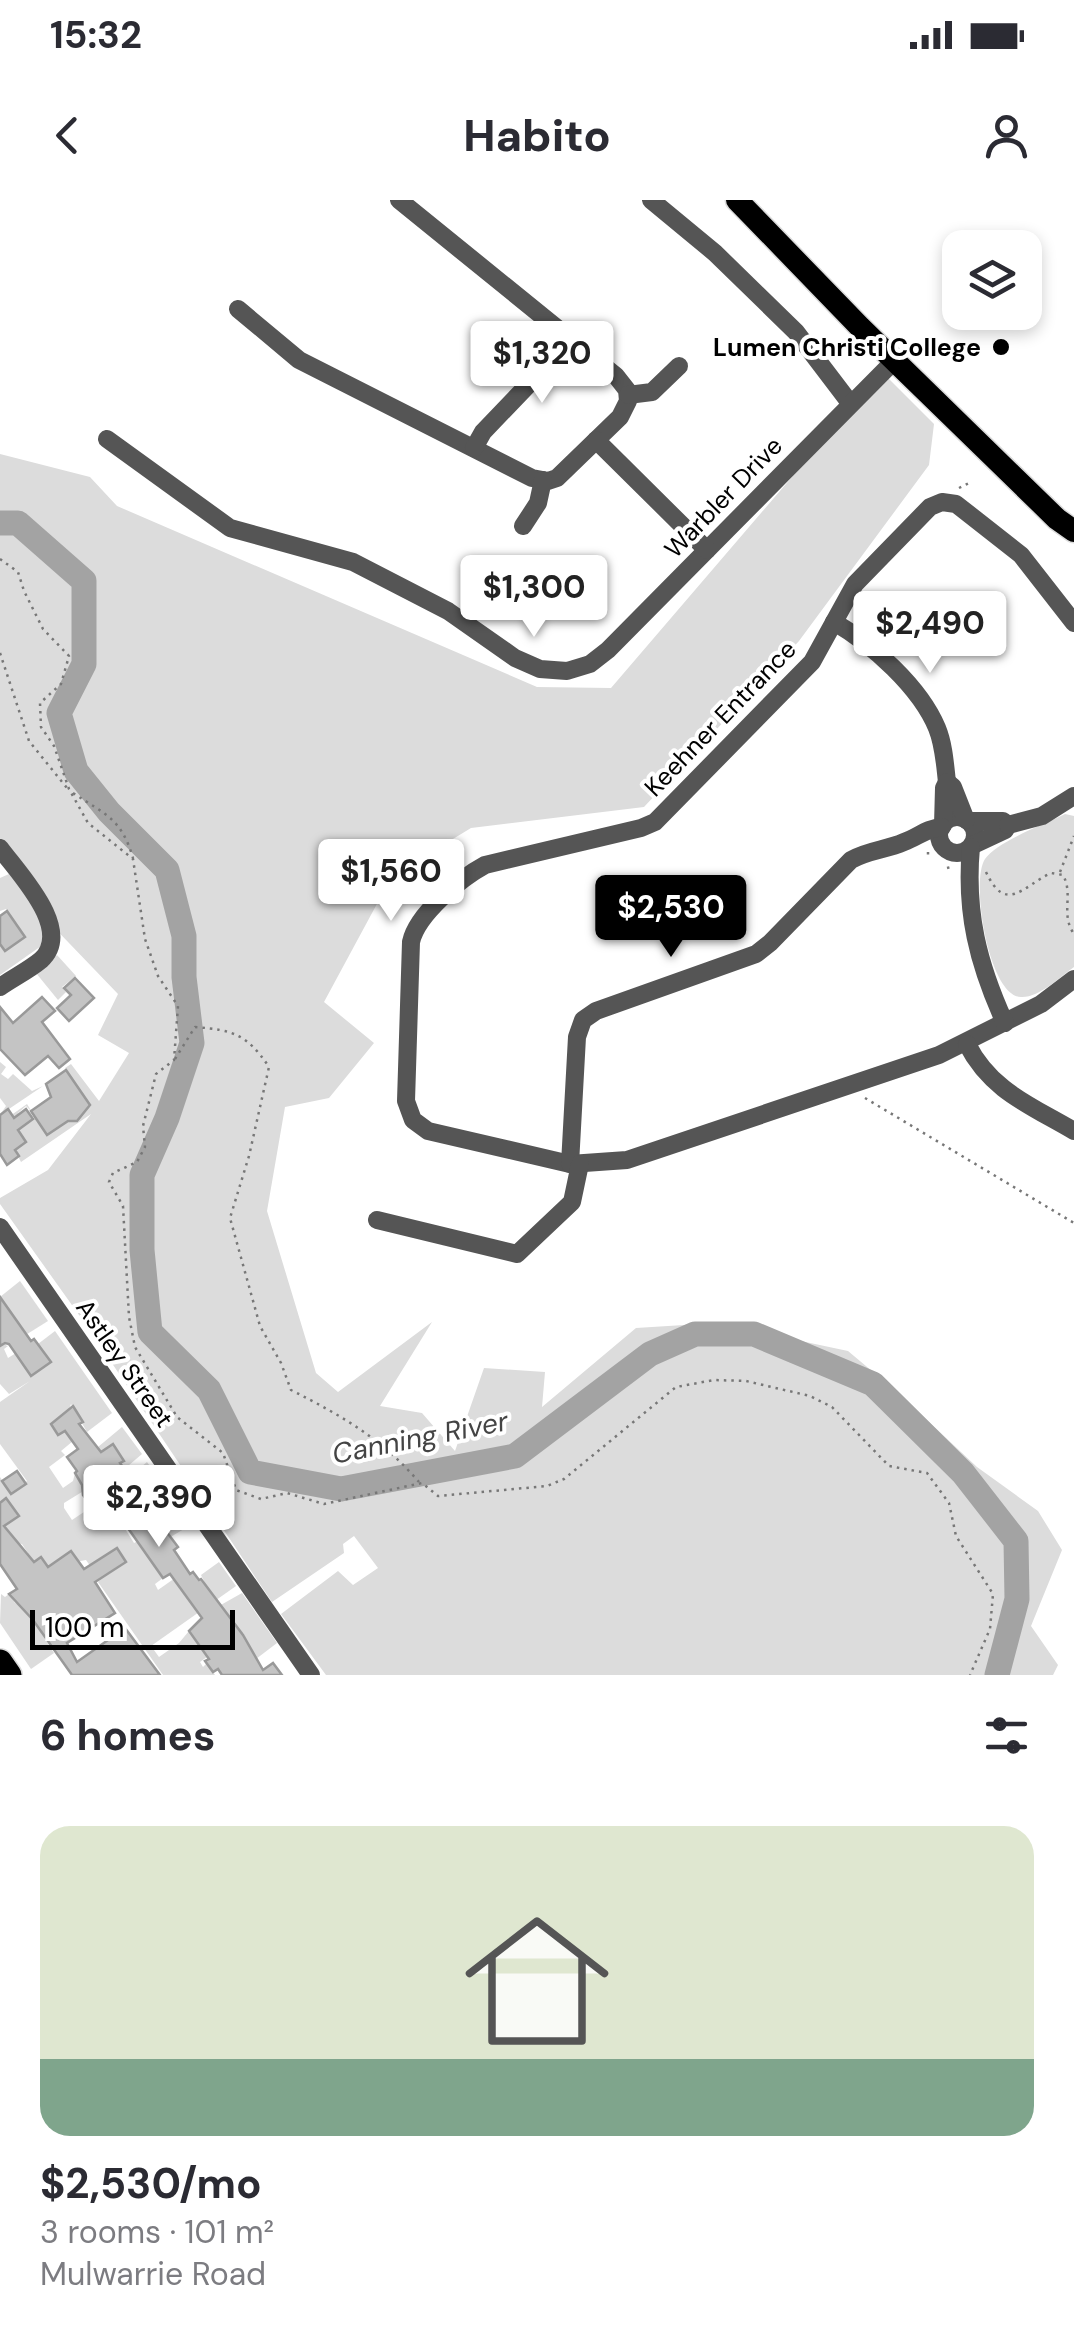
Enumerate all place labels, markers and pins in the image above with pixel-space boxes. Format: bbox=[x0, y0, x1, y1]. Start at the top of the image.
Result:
pin: $1,320 bbox=[461, 321, 623, 406]
place label: Lumen Christi College bbox=[713, 331, 981, 364]
marker: Lumen Christi College bbox=[990, 336, 1012, 358]
pin: $1,300 bbox=[453, 555, 615, 640]
pin: $2,490 bbox=[849, 591, 1011, 676]
pin: $1,560 bbox=[310, 839, 472, 924]
pin: $2,530 bbox=[590, 875, 752, 960]
pin: $2,390 bbox=[78, 1465, 240, 1550]

